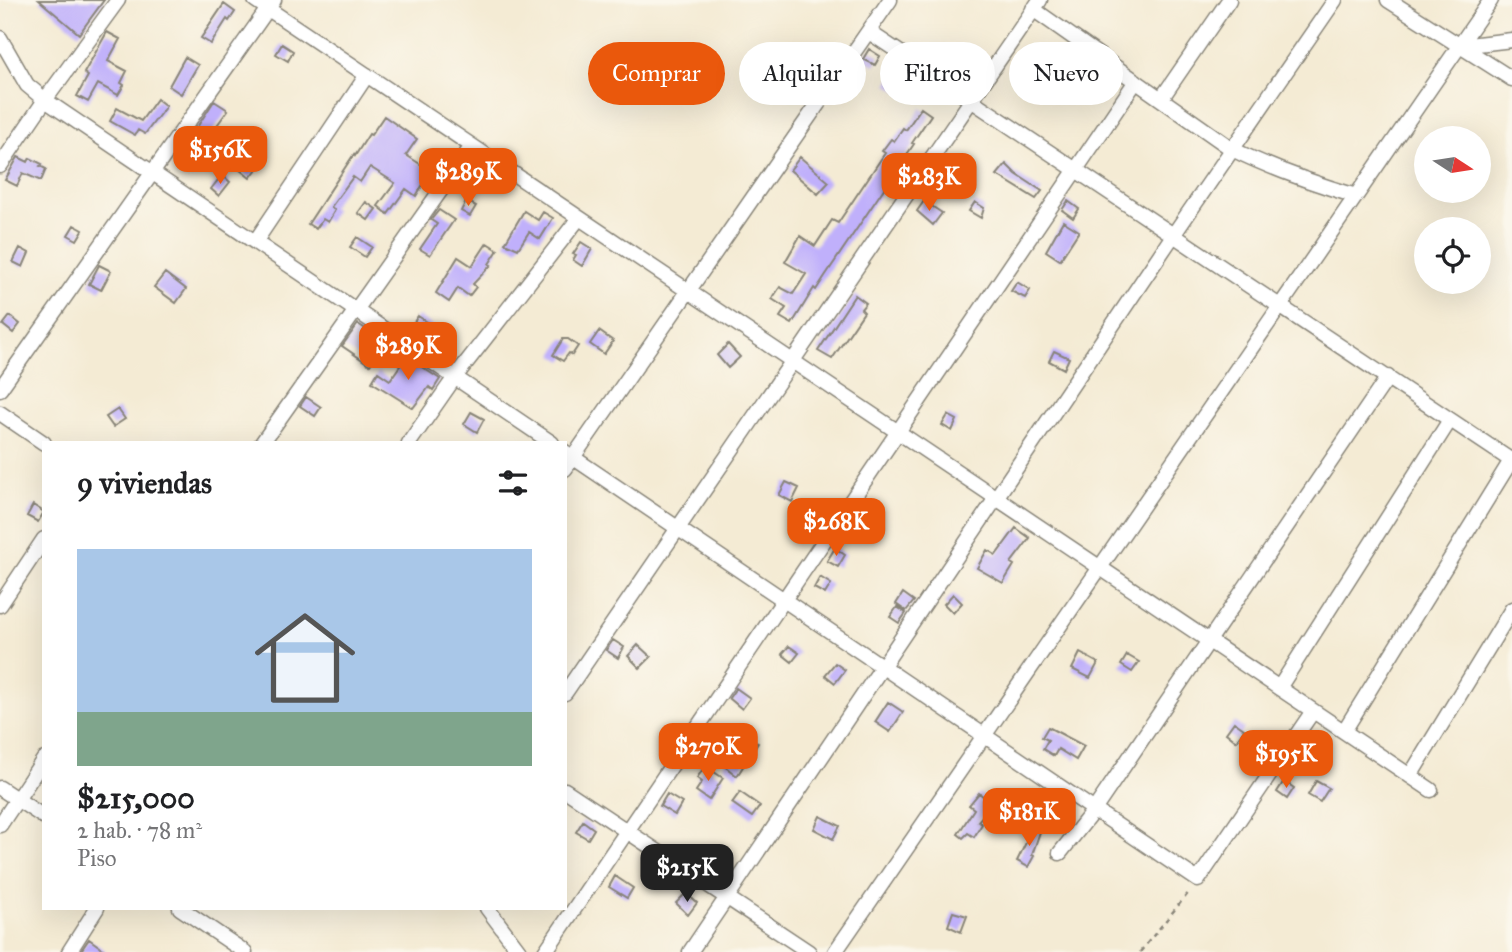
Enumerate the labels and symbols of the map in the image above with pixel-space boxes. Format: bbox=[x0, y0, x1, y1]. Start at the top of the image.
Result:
north arrow bbox=[1414, 126, 1491, 203]
pin: $156K bbox=[171, 127, 269, 186]
pin: $289K bbox=[419, 148, 517, 208]
pin: $283K bbox=[880, 154, 978, 213]
pin: $289K bbox=[359, 322, 457, 382]
pin: $268K bbox=[787, 498, 885, 558]
pin: $270K bbox=[659, 724, 757, 783]
pin: $195K bbox=[1237, 730, 1335, 790]
pin: $181K bbox=[980, 788, 1078, 848]
pin: $215K bbox=[638, 844, 736, 904]

